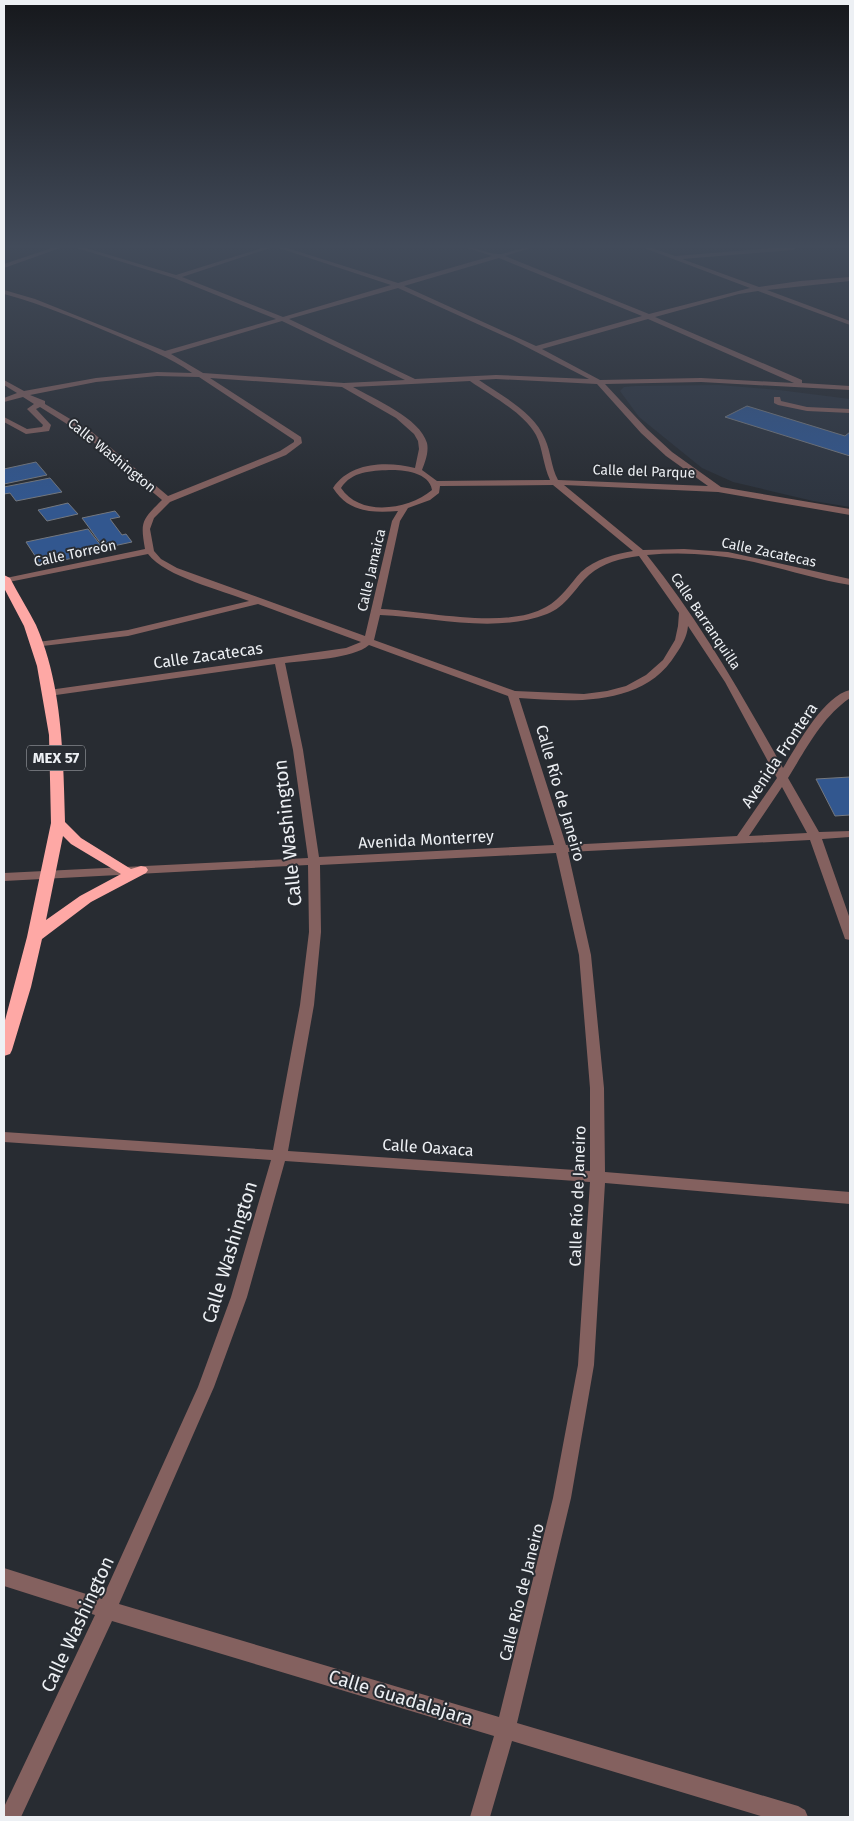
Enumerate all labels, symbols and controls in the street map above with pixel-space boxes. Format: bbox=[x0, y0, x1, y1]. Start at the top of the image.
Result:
street label: Calle Washington bbox=[64, 415, 159, 496]
street label: Calle del Parque bbox=[592, 461, 696, 482]
street label: Calle Jamaica bbox=[354, 527, 389, 613]
street label: Calle Zacatecas bbox=[720, 534, 818, 571]
street label: Calle Torreón bbox=[32, 536, 118, 571]
street label: Calle Barranquilla bbox=[667, 570, 744, 673]
street label: Calle Zacatecas bbox=[152, 638, 264, 673]
street label: Avenida Frontera bbox=[737, 699, 822, 811]
street label: Calle Río de Janeiro bbox=[532, 723, 589, 864]
road number: MEX 57 bbox=[27, 746, 85, 770]
street label: Calle Washington bbox=[268, 758, 307, 907]
street label: Avenida Monterrey bbox=[358, 826, 495, 853]
street label: Calle Río de Janeiro bbox=[566, 1125, 589, 1267]
street label: Calle Oaxaca bbox=[382, 1135, 474, 1160]
street label: Calle Washington bbox=[197, 1178, 262, 1326]
street label: Calle Río de Janeiro bbox=[495, 1521, 548, 1663]
street label: Calle Washington bbox=[36, 1553, 119, 1696]
street label: Calle Guadalajara bbox=[326, 1665, 476, 1730]

